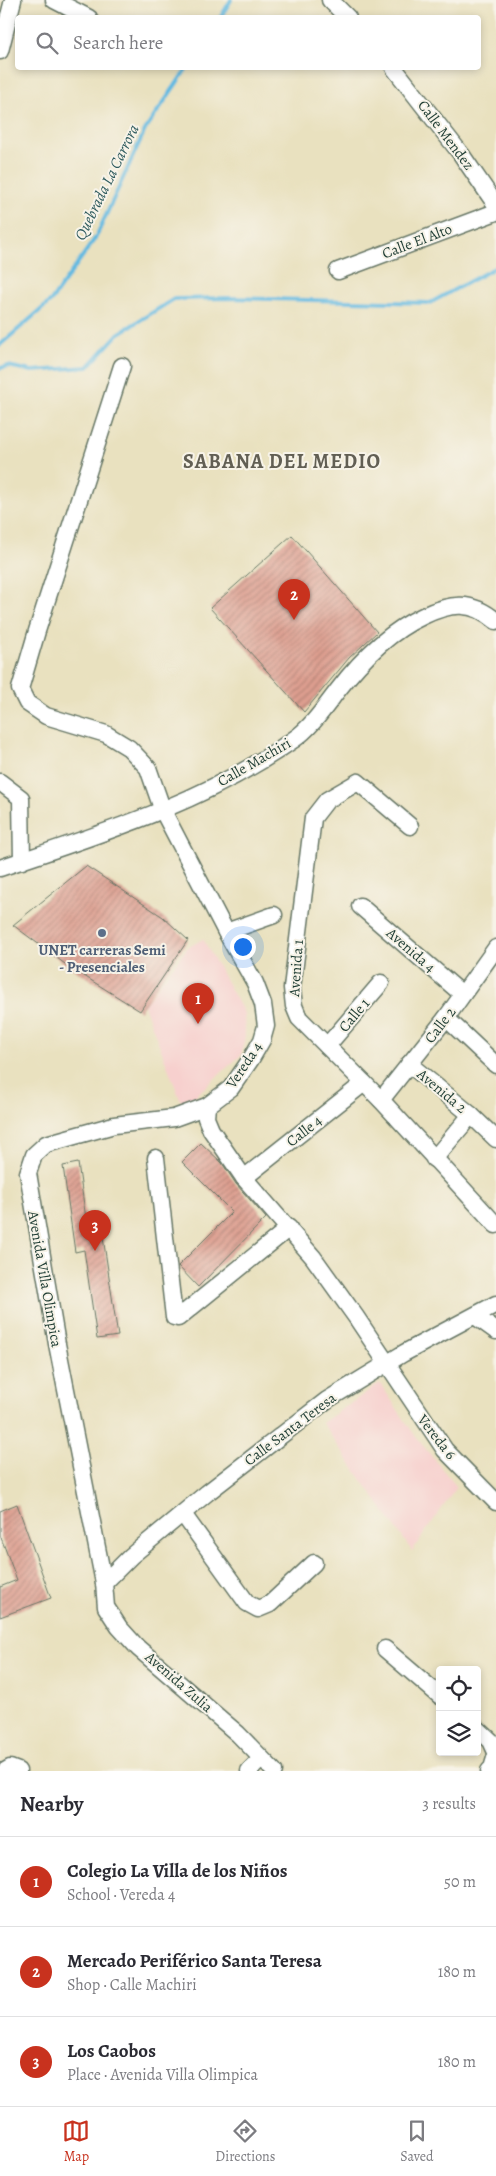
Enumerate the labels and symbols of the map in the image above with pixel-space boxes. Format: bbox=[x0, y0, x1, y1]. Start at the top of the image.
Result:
street label: Calle Mendez bbox=[413, 96, 479, 174]
water label: Quebrada La Carrora bbox=[69, 120, 145, 244]
street label: Calle El Alto bbox=[379, 219, 455, 263]
district label: SABANA DEL MEDIO bbox=[183, 448, 381, 475]
pin: 2 bbox=[278, 579, 310, 620]
street label: Calle Machiri bbox=[214, 733, 294, 791]
street label: Avenida 4 bbox=[381, 922, 440, 977]
marker: UNET carreras Semi - Presenciales bbox=[96, 927, 108, 939]
your location bbox=[230, 934, 256, 960]
street label: Avenida 1 bbox=[284, 939, 308, 998]
place label: UNET carreras Semi - Presenciales bbox=[38, 940, 166, 977]
pin: 1 bbox=[182, 983, 214, 1024]
street label: Calle 1 bbox=[334, 994, 374, 1036]
street label: Calle 2 bbox=[420, 1003, 460, 1047]
street label: Vereda 4 bbox=[221, 1038, 267, 1093]
street label: Avenida 2 bbox=[412, 1064, 471, 1118]
street label: Calle 4 bbox=[282, 1111, 326, 1151]
street label: Avenida Villa Olimpica bbox=[23, 1208, 67, 1349]
pin: 3 bbox=[79, 1210, 111, 1251]
street label: Calle Santa Teresa bbox=[240, 1388, 340, 1470]
street label: Vereda 6 bbox=[412, 1410, 461, 1464]
street label: Avenida Zulia bbox=[140, 1646, 217, 1717]

